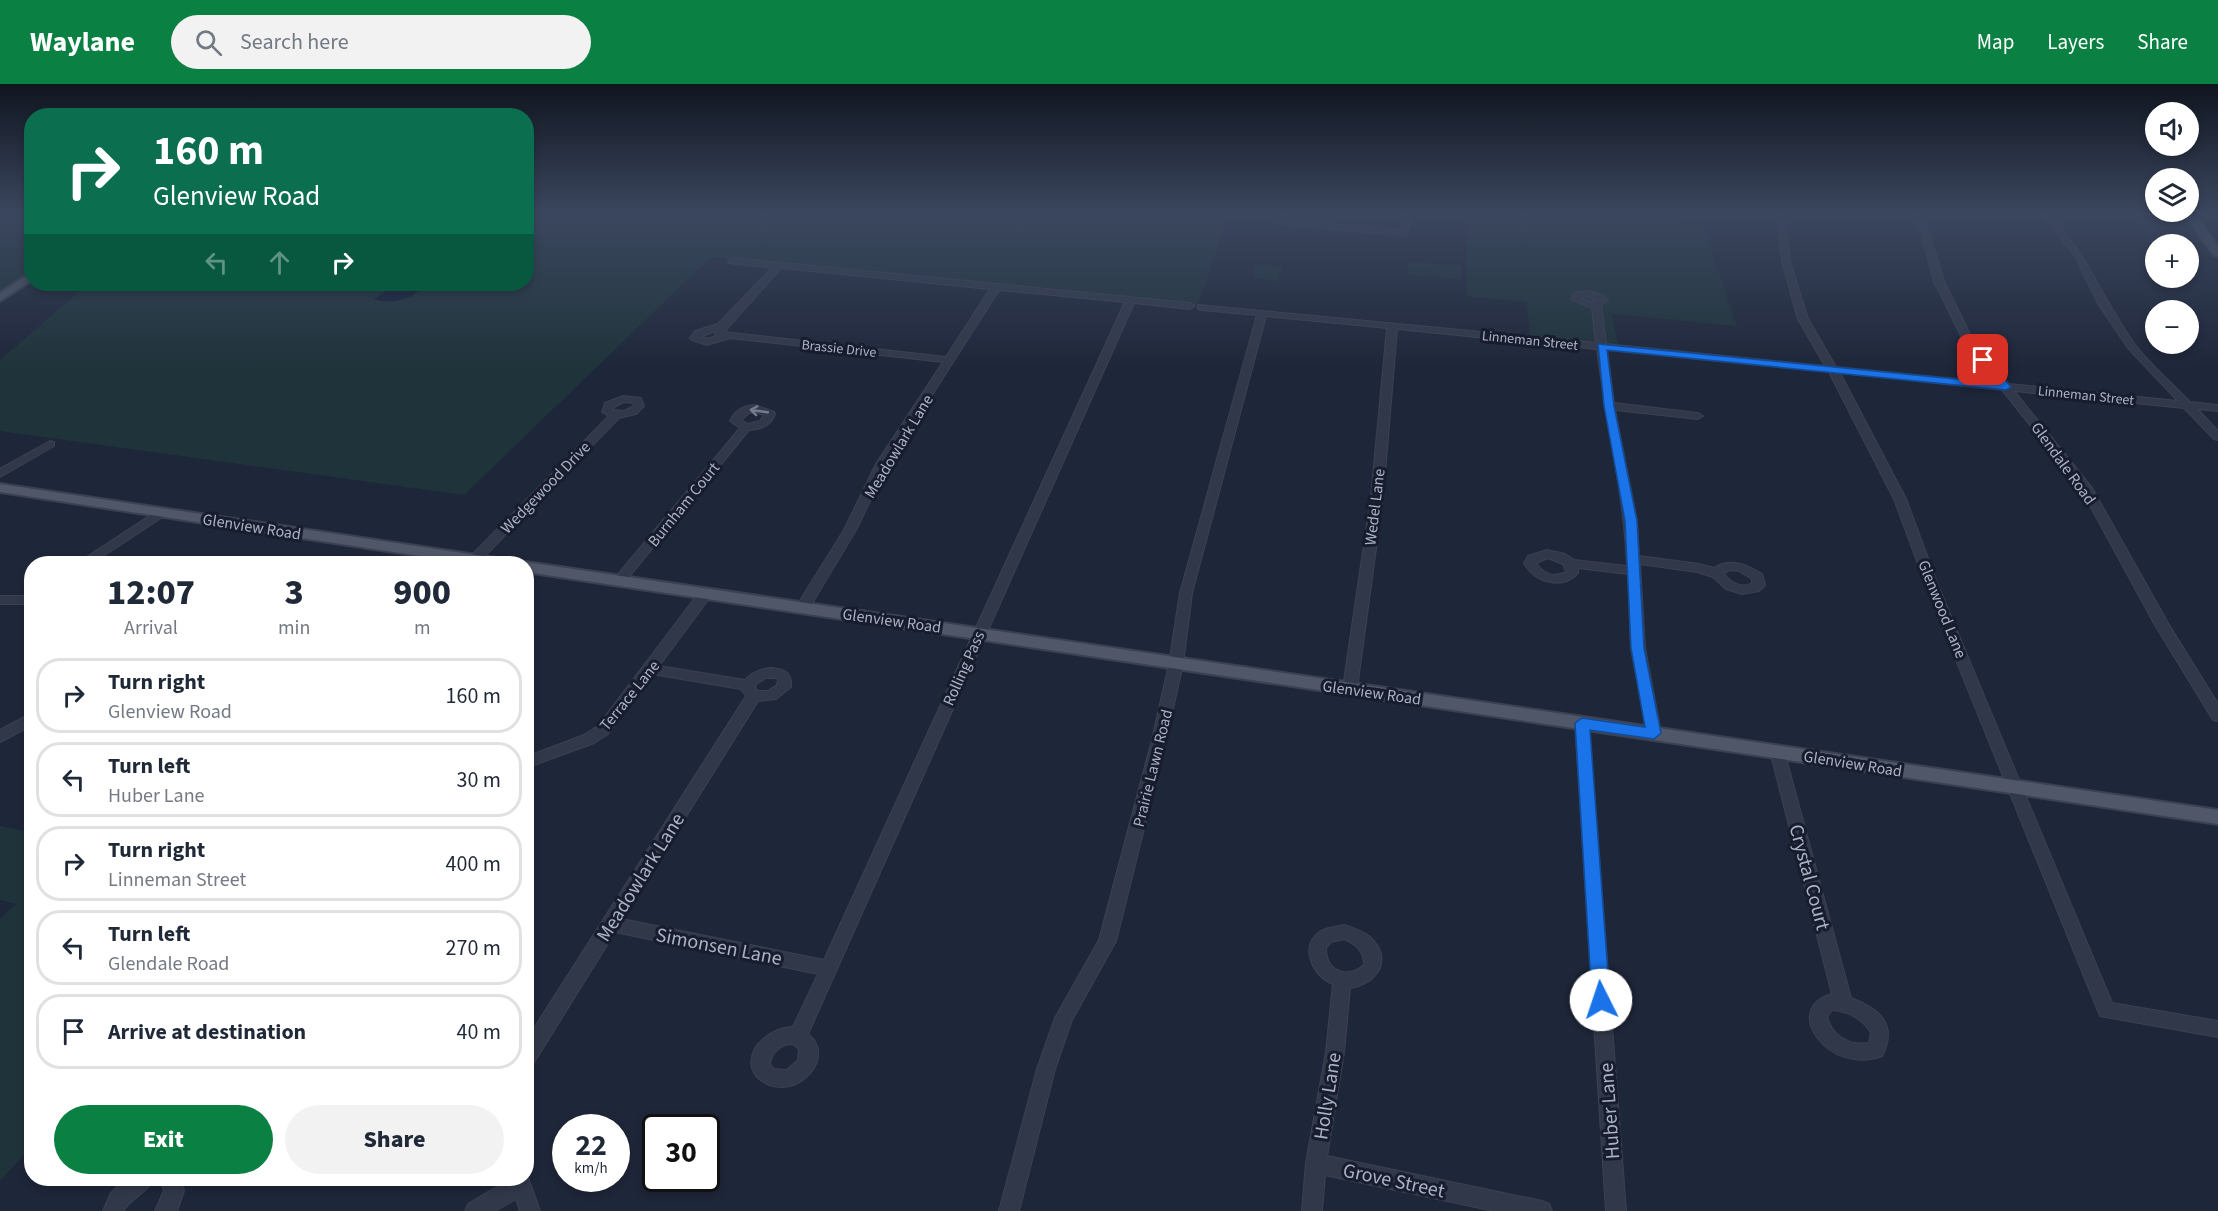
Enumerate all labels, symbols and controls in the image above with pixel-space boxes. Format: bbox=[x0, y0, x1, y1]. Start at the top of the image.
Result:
search box bbox=[171, 15, 591, 69]
text: Waylane bbox=[30, 22, 135, 62]
icon: search bbox=[192, 26, 225, 59]
text: Search here bbox=[240, 26, 349, 58]
text: Map bbox=[1977, 27, 2014, 57]
text: Layers bbox=[2047, 27, 2104, 57]
text: Share bbox=[2137, 27, 2188, 57]
map controls bbox=[2145, 102, 2199, 354]
button: sound bbox=[2145, 102, 2199, 156]
text: 160 m bbox=[153, 121, 264, 181]
icon: right bbox=[54, 132, 132, 210]
button: layers bbox=[2145, 168, 2199, 222]
text: Glenview Road bbox=[153, 177, 320, 216]
button: + bbox=[2145, 234, 2199, 288]
icon: left bbox=[200, 246, 233, 279]
icon: ahead bbox=[263, 246, 296, 279]
icon: right bbox=[326, 246, 359, 279]
button: − bbox=[2145, 300, 2199, 354]
street label: Linneman Street bbox=[1481, 326, 1579, 356]
pin bbox=[1957, 334, 2008, 385]
street label: Brassie Drive bbox=[801, 335, 877, 363]
icon: arrive bbox=[1966, 343, 1999, 376]
street label: Linneman Street bbox=[2037, 381, 2135, 411]
street label: Meadowlark Lane bbox=[859, 390, 939, 503]
one-way arrow bbox=[750, 405, 769, 416]
street label: Glendale Road bbox=[2026, 418, 2101, 509]
street label: Wedgewood Drive bbox=[496, 437, 596, 539]
street label: Burnham Court bbox=[643, 457, 725, 552]
street label: Wedel Lane bbox=[1359, 467, 1391, 547]
street label: Glenview Road bbox=[201, 508, 303, 546]
street label: Glenwood Lane bbox=[1912, 557, 1972, 662]
text: 12:07 bbox=[107, 567, 195, 618]
text: 3 bbox=[285, 567, 304, 618]
text: 900 bbox=[393, 567, 451, 618]
street label: Glenview Road bbox=[841, 603, 942, 639]
text: Arrival bbox=[124, 614, 178, 642]
text: min bbox=[278, 614, 310, 642]
text: m bbox=[414, 614, 430, 642]
street label: Rolling Pass bbox=[938, 627, 990, 709]
street label: Terrace Lane bbox=[595, 656, 665, 736]
text: Turn right bbox=[108, 666, 205, 698]
street label: Glenview Road bbox=[1321, 675, 1422, 711]
icon: right bbox=[57, 679, 90, 712]
text: 160 m bbox=[446, 680, 501, 712]
text: Glenview Road bbox=[108, 698, 232, 726]
street label: Prairie Lawn Road bbox=[1128, 707, 1178, 829]
street label: Glenview Road bbox=[1802, 745, 1904, 783]
text: Turn left bbox=[108, 750, 190, 782]
icon: left bbox=[57, 763, 90, 796]
text: 30 m bbox=[456, 764, 501, 796]
text: Huber Lane bbox=[108, 782, 205, 810]
street label: Meadowlark Lane bbox=[590, 808, 692, 947]
street label: Crystal Court bbox=[1781, 821, 1837, 934]
text: Turn right bbox=[108, 834, 205, 866]
icon: right bbox=[57, 847, 90, 880]
text: 400 m bbox=[446, 848, 501, 880]
text: Linneman Street bbox=[108, 866, 246, 894]
text: Turn left bbox=[108, 918, 190, 950]
street label: Simonsen Lane bbox=[653, 921, 784, 973]
icon: left bbox=[57, 931, 90, 964]
text: 270 m bbox=[446, 932, 501, 964]
text: Glendale Road bbox=[108, 950, 229, 978]
position arrow bbox=[1569, 968, 1633, 1032]
icon: arrive bbox=[57, 1015, 90, 1048]
text: Arrive at destination bbox=[108, 1016, 306, 1048]
text: 40 m bbox=[456, 1016, 501, 1048]
street label: Holly Lane bbox=[1307, 1050, 1349, 1142]
street label: Huber Lane bbox=[1593, 1062, 1627, 1160]
button: Exit bbox=[54, 1105, 273, 1174]
button: Share bbox=[285, 1105, 504, 1174]
speed limit sign: 30 bbox=[642, 1114, 720, 1192]
text: 22 bbox=[575, 1124, 607, 1167]
street label: Grove Street bbox=[1340, 1157, 1447, 1205]
text: km/h bbox=[574, 1158, 608, 1179]

